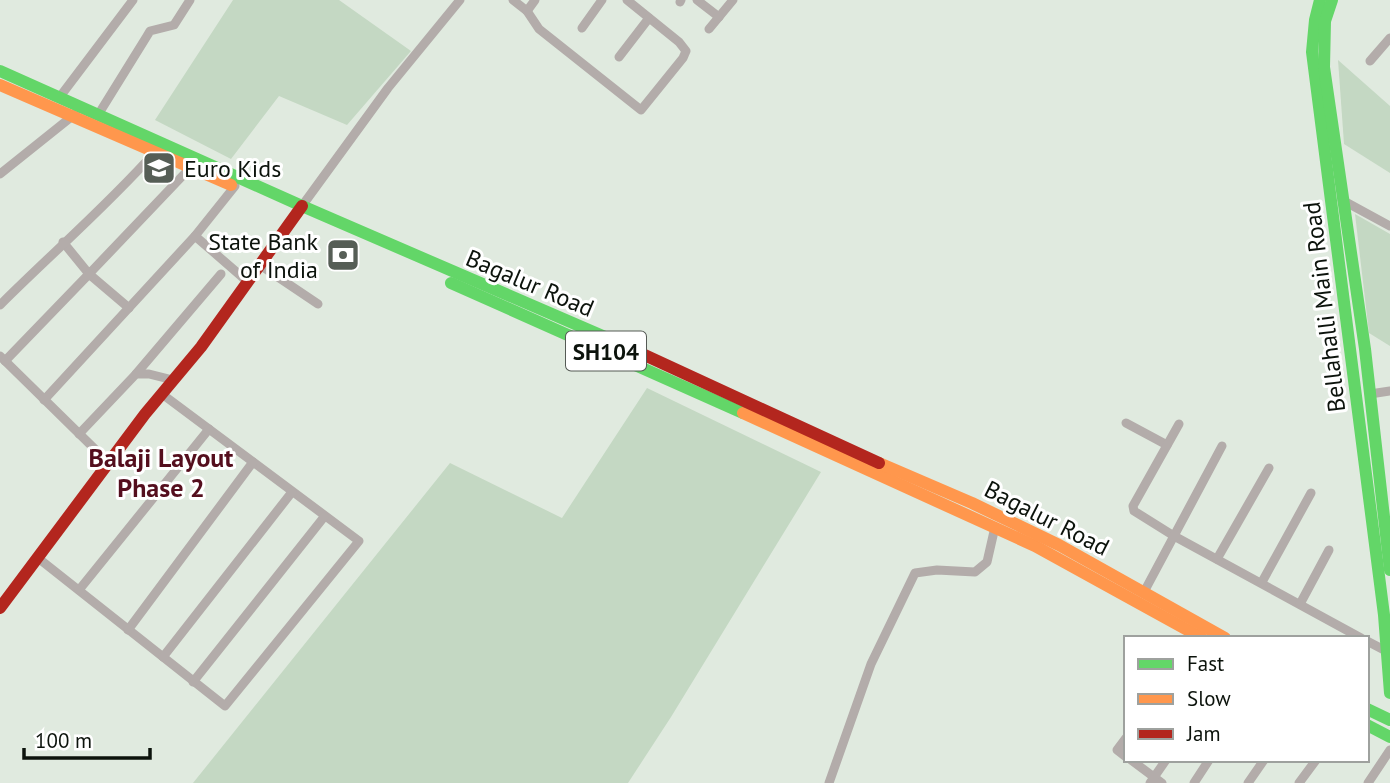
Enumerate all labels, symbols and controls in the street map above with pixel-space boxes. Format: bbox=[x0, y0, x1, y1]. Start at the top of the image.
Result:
school or university icon: Euro Kids bbox=[140, 149, 178, 187]
place label: Euro Kids bbox=[184, 153, 281, 184]
street label: Bellahalli Main Road bbox=[1296, 200, 1352, 414]
place label: State Bank of India bbox=[208, 226, 318, 285]
bank icon: State Bank of India bbox=[324, 236, 362, 274]
street label: Bagalur Road bbox=[461, 242, 599, 324]
road number: SH104 bbox=[566, 332, 646, 370]
district label: Balaji Layout Phase 2 bbox=[89, 441, 233, 504]
street label: Bagalur Road bbox=[979, 473, 1115, 563]
legend bbox=[1124, 636, 1369, 762]
text: Fast bbox=[1187, 650, 1224, 677]
text: Slow bbox=[1187, 685, 1231, 712]
scale bar bbox=[24, 716, 150, 760]
text: Jam bbox=[1186, 720, 1221, 747]
text: 100 m bbox=[35, 727, 92, 754]

